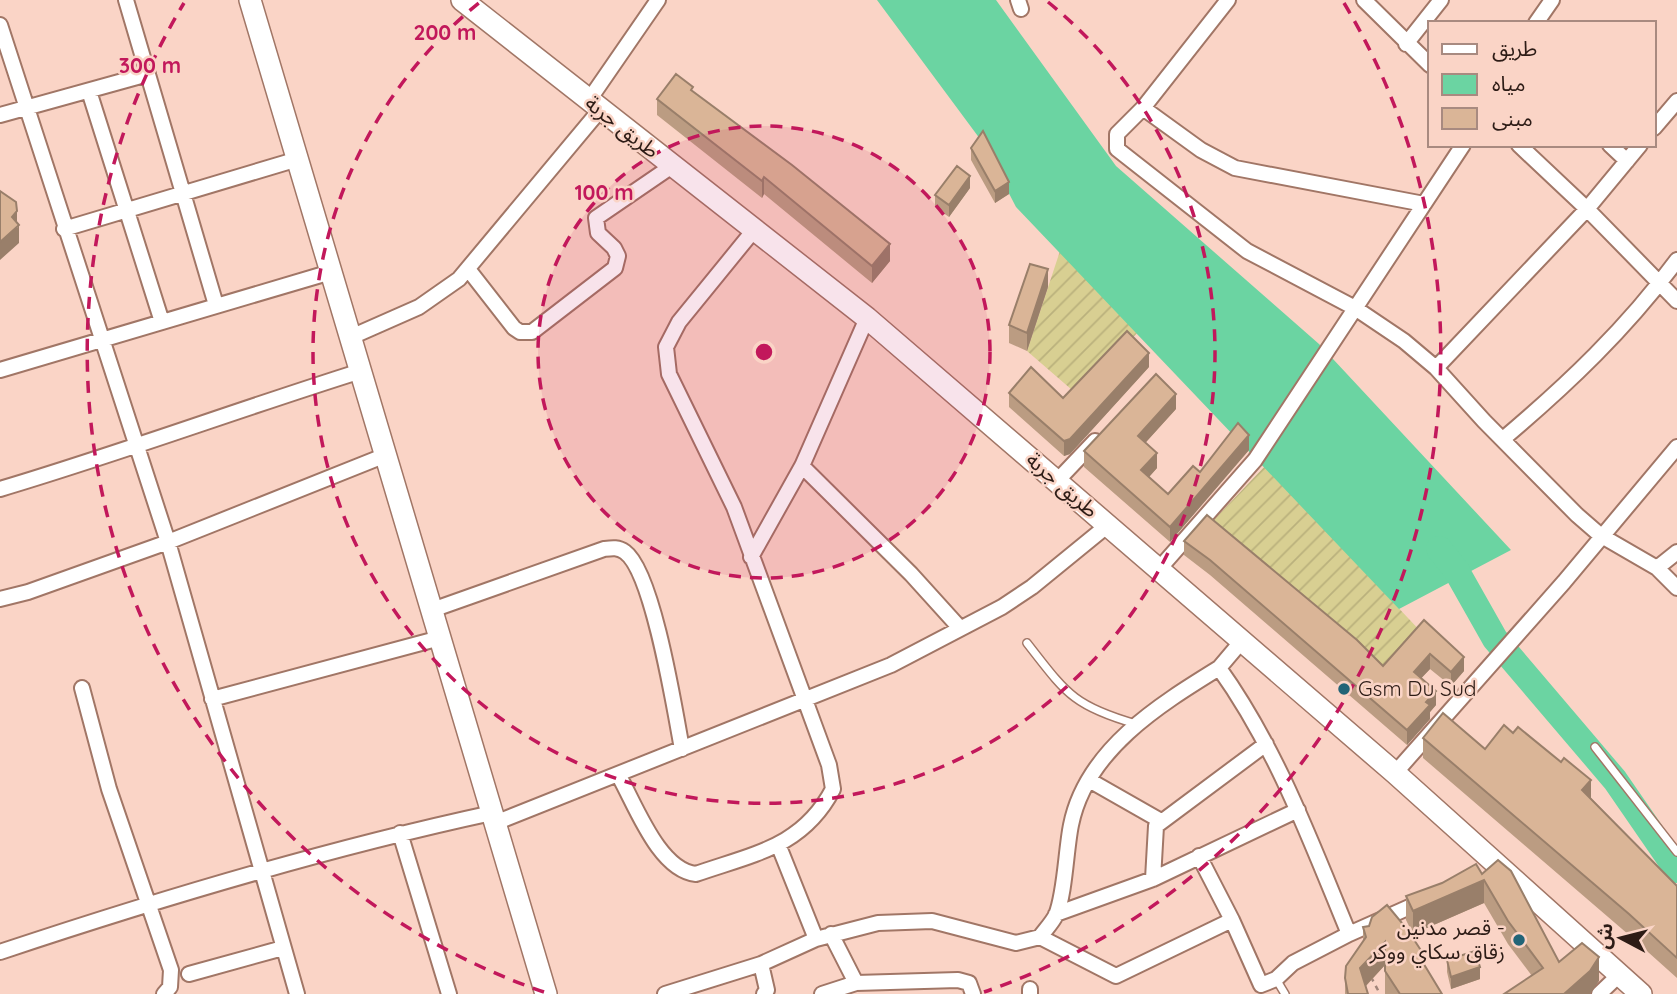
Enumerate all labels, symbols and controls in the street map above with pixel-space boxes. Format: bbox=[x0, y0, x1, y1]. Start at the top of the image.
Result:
text: 200 m bbox=[414, 19, 476, 45]
legend bbox=[1428, 21, 1656, 147]
text: طريق bbox=[1492, 35, 1537, 62]
text: 300 m bbox=[119, 52, 181, 78]
text: مياه bbox=[1492, 70, 1525, 96]
street label: طريق جربة bbox=[580, 89, 665, 164]
text: مبنى bbox=[1492, 105, 1533, 131]
text: 100 m bbox=[574, 179, 634, 205]
centre of rings bbox=[752, 340, 776, 364]
street label: طريق جربة bbox=[1021, 446, 1104, 523]
place label: Gsm Du Sud bbox=[1358, 675, 1477, 701]
marker: Gsm Du Sud bbox=[1336, 681, 1352, 697]
north arrow bbox=[1586, 903, 1656, 973]
place label: قصر مدنين - زقاق سكاي ووكر bbox=[1369, 914, 1505, 968]
text: ش bbox=[1591, 922, 1618, 950]
marker: قصر مدنين - زقاق سكاي ووكر bbox=[1511, 932, 1527, 948]

